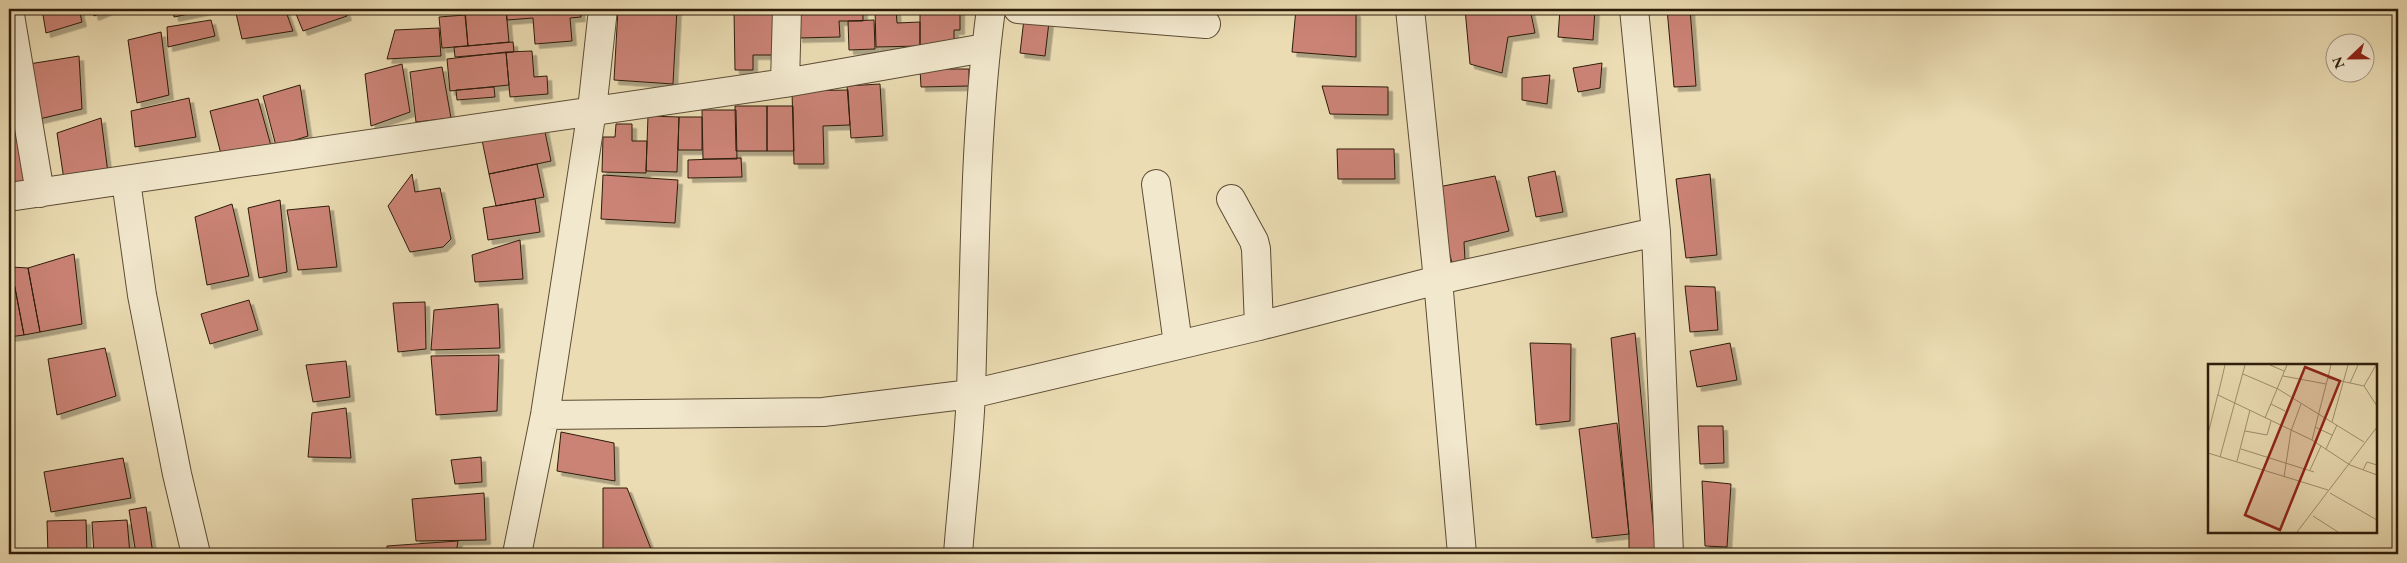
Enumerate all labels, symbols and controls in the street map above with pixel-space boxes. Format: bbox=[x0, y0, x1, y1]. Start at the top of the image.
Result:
north arrow bbox=[2324, 32, 2374, 82]
text: N bbox=[2327, 54, 2348, 71]
inset map bbox=[2208, 364, 2377, 533]

